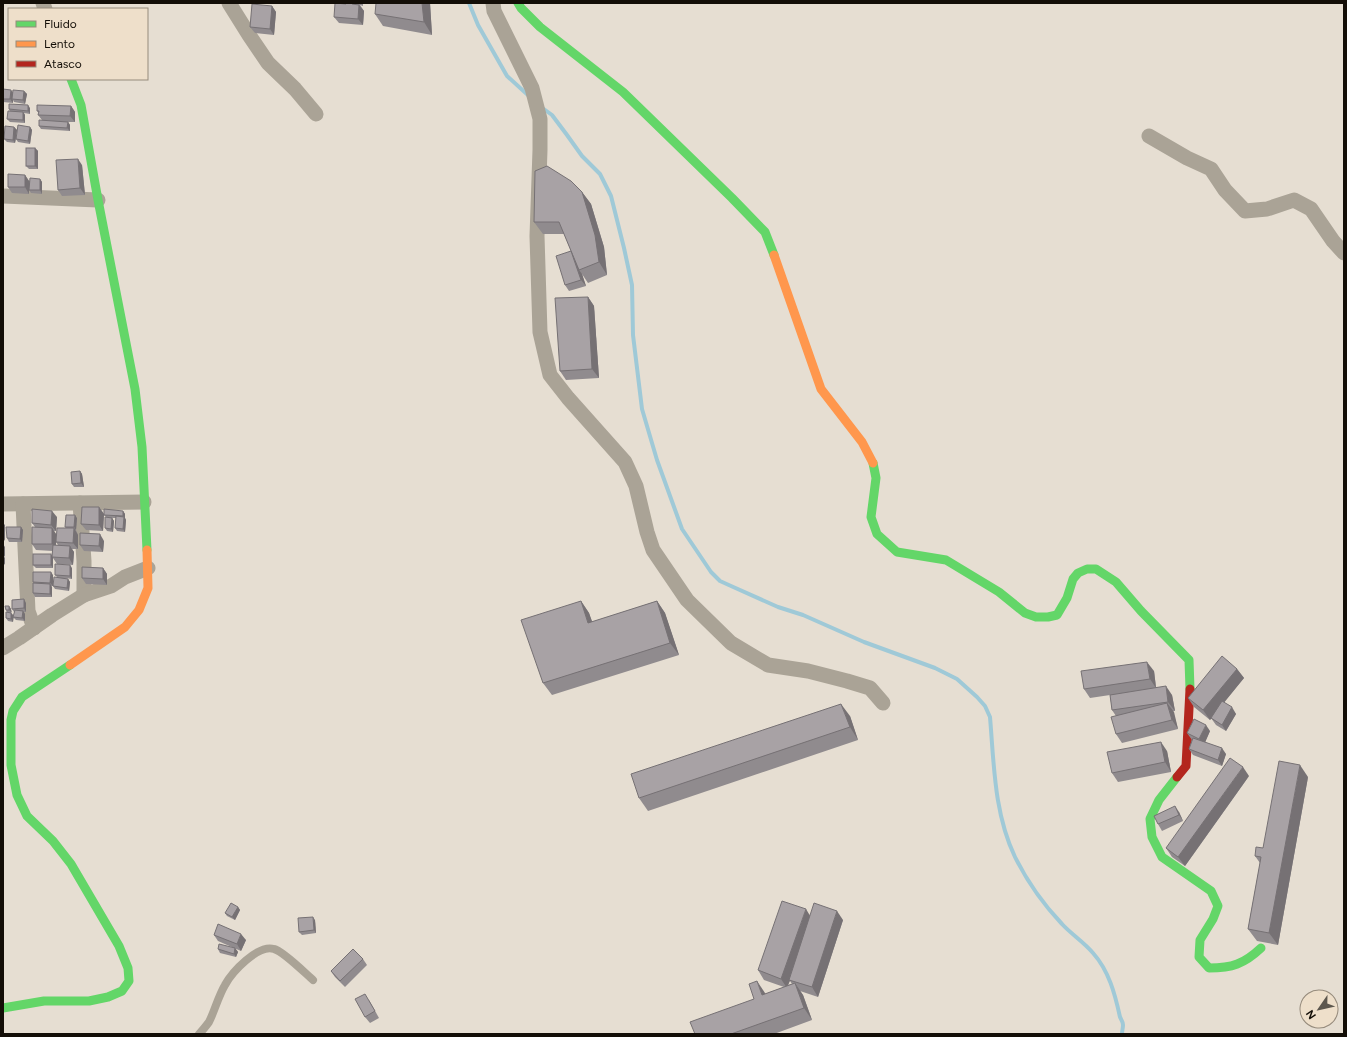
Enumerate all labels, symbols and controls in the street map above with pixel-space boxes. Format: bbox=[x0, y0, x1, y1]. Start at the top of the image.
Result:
legend bbox=[8, 8, 148, 80]
text: Fluido bbox=[44, 17, 77, 31]
text: Lento bbox=[44, 37, 75, 51]
text: Atasco bbox=[44, 57, 82, 71]
north arrow bbox=[1299, 989, 1339, 1029]
text: N bbox=[1303, 1007, 1319, 1021]

